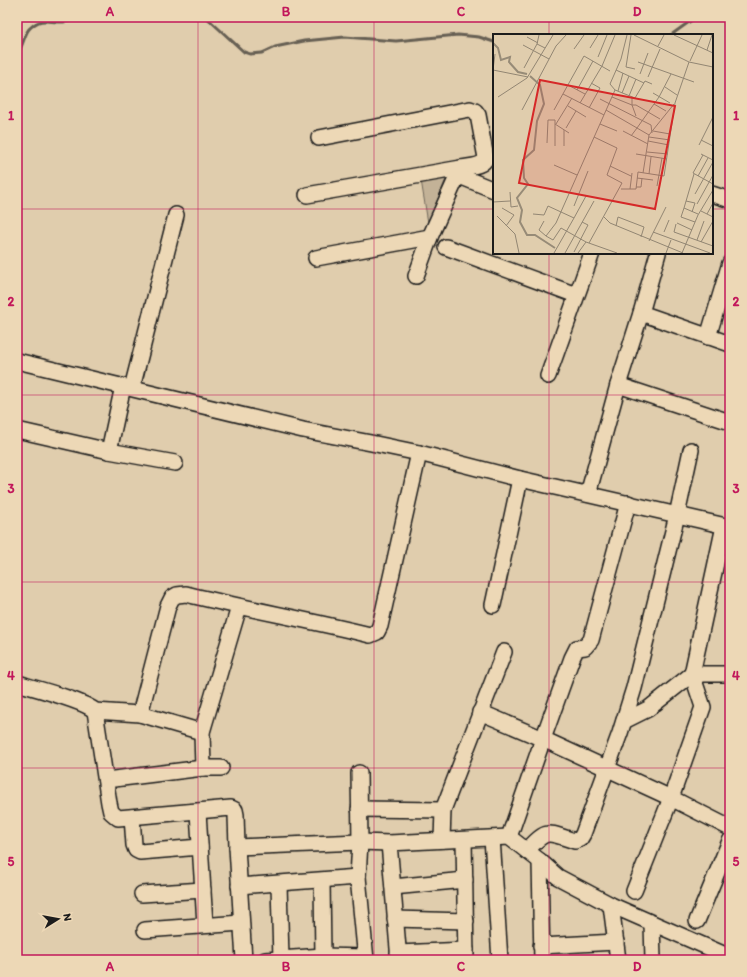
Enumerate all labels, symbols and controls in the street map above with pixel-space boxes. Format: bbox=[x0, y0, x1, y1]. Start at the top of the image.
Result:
text: A bbox=[105, 4, 115, 19]
text: B bbox=[282, 4, 291, 19]
text: C bbox=[457, 4, 466, 19]
text: D bbox=[633, 4, 642, 19]
inset map bbox=[493, 34, 713, 254]
text: 1 bbox=[8, 108, 14, 123]
text: 1 bbox=[733, 108, 739, 123]
text: 2 bbox=[8, 294, 15, 309]
text: 2 bbox=[733, 294, 740, 309]
text: 3 bbox=[7, 481, 15, 496]
text: 3 bbox=[732, 481, 740, 496]
text: 4 bbox=[7, 668, 15, 683]
text: 4 bbox=[732, 668, 740, 683]
text: 5 bbox=[8, 854, 15, 869]
text: 5 bbox=[733, 854, 740, 869]
north arrow bbox=[38, 899, 78, 939]
text: N bbox=[60, 912, 74, 922]
text: A bbox=[105, 959, 115, 974]
text: B bbox=[282, 959, 291, 974]
text: C bbox=[457, 959, 466, 974]
text: D bbox=[633, 959, 642, 974]

